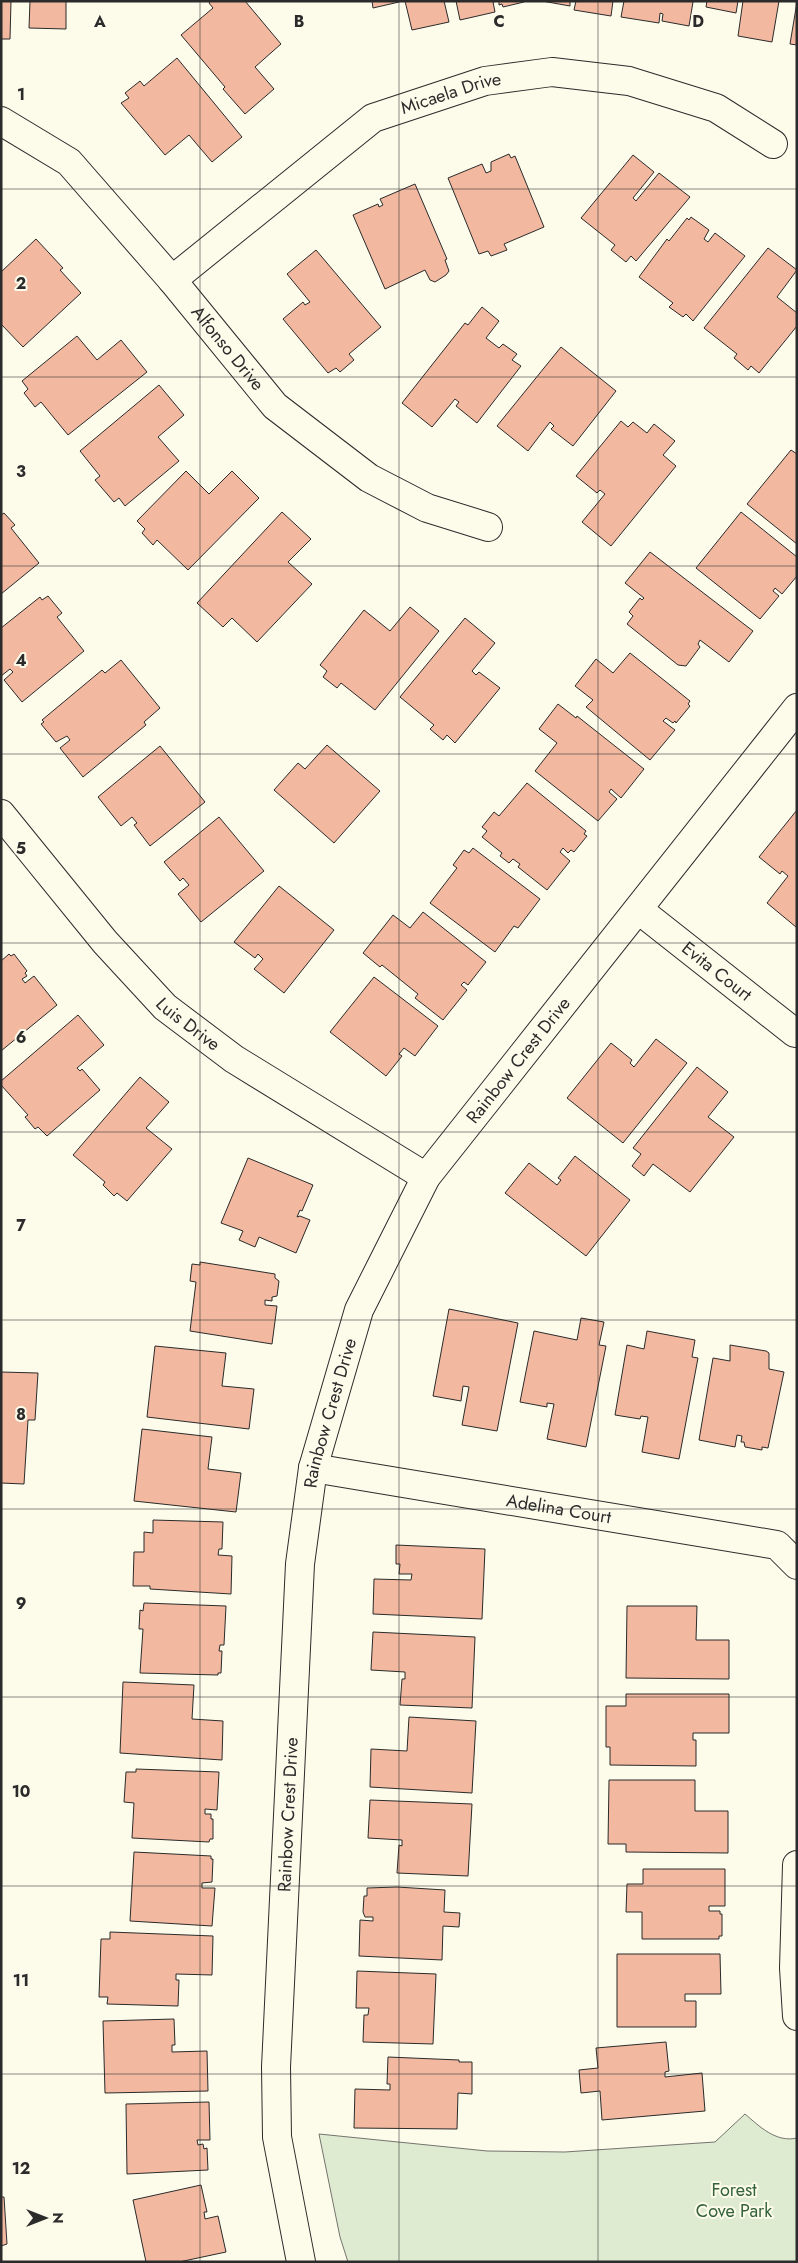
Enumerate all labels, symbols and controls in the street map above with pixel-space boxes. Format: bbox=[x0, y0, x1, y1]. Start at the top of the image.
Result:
text: A bbox=[93, 10, 106, 33]
text: B bbox=[294, 10, 304, 33]
text: C bbox=[493, 10, 505, 33]
text: D bbox=[692, 10, 704, 33]
street label: Micaela Drive bbox=[397, 66, 503, 121]
text: 1 bbox=[17, 83, 25, 106]
text: 2 bbox=[16, 272, 26, 295]
street label: Alfonso Drive bbox=[185, 300, 270, 396]
text: 3 bbox=[16, 460, 26, 483]
text: 4 bbox=[15, 649, 27, 672]
text: 5 bbox=[16, 837, 26, 860]
street label: Evita Court bbox=[676, 935, 758, 1008]
street label: Rainbow Crest Drive bbox=[460, 991, 577, 1129]
street label: Luis Drive bbox=[150, 992, 225, 1057]
text: 6 bbox=[16, 1026, 26, 1049]
text: 7 bbox=[16, 1214, 26, 1237]
street label: Rainbow Crest Drive bbox=[297, 1335, 363, 1490]
text: 8 bbox=[16, 1403, 26, 1426]
street label: Adelina Court bbox=[504, 1487, 614, 1530]
text: 9 bbox=[16, 1592, 26, 1615]
street label: Rainbow Crest Drive bbox=[271, 1737, 305, 1893]
text: 10 bbox=[12, 1780, 30, 1803]
text: 11 bbox=[13, 1969, 29, 1992]
text: 12 bbox=[12, 2157, 30, 2180]
park label: Forest Cove Park bbox=[696, 2177, 772, 2224]
north arrow bbox=[20, 2193, 70, 2243]
text: N bbox=[48, 2212, 68, 2224]

